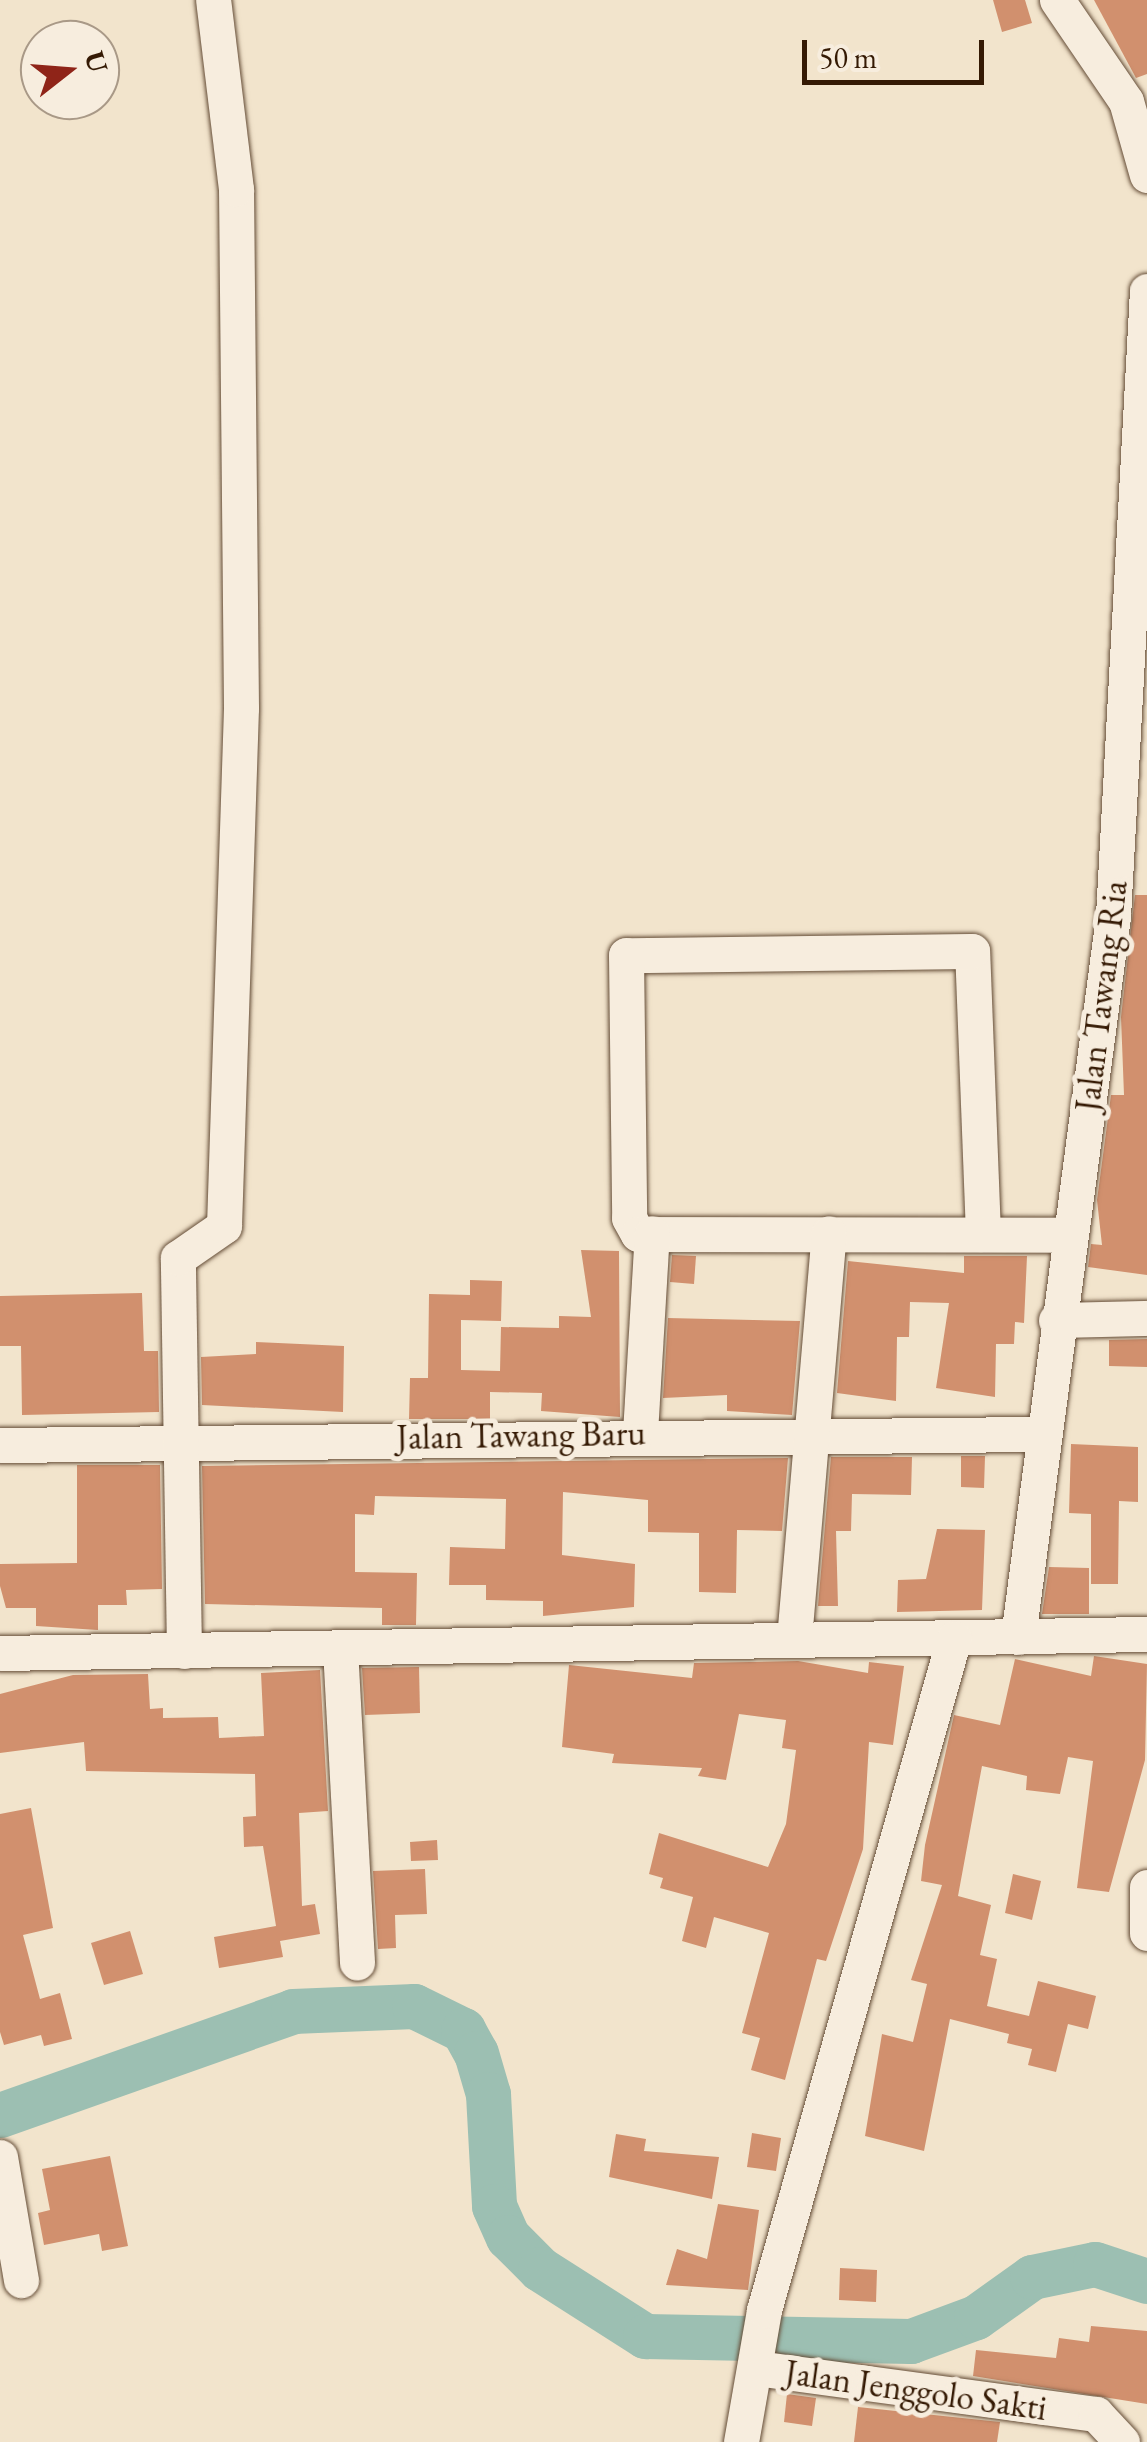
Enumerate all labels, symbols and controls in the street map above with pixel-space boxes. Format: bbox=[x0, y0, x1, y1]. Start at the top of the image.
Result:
north arrow bbox=[20, 20, 120, 120]
scale bar bbox=[807, 20, 990, 82]
text: 50 m bbox=[819, 38, 877, 77]
text: U bbox=[77, 47, 117, 77]
street label: Jalan Tawang Ria bbox=[1066, 878, 1136, 1114]
street label: Jalan Tawang Baru bbox=[396, 1412, 646, 1458]
street label: Jalan Jenggolo Sakti bbox=[782, 2351, 1050, 2429]

